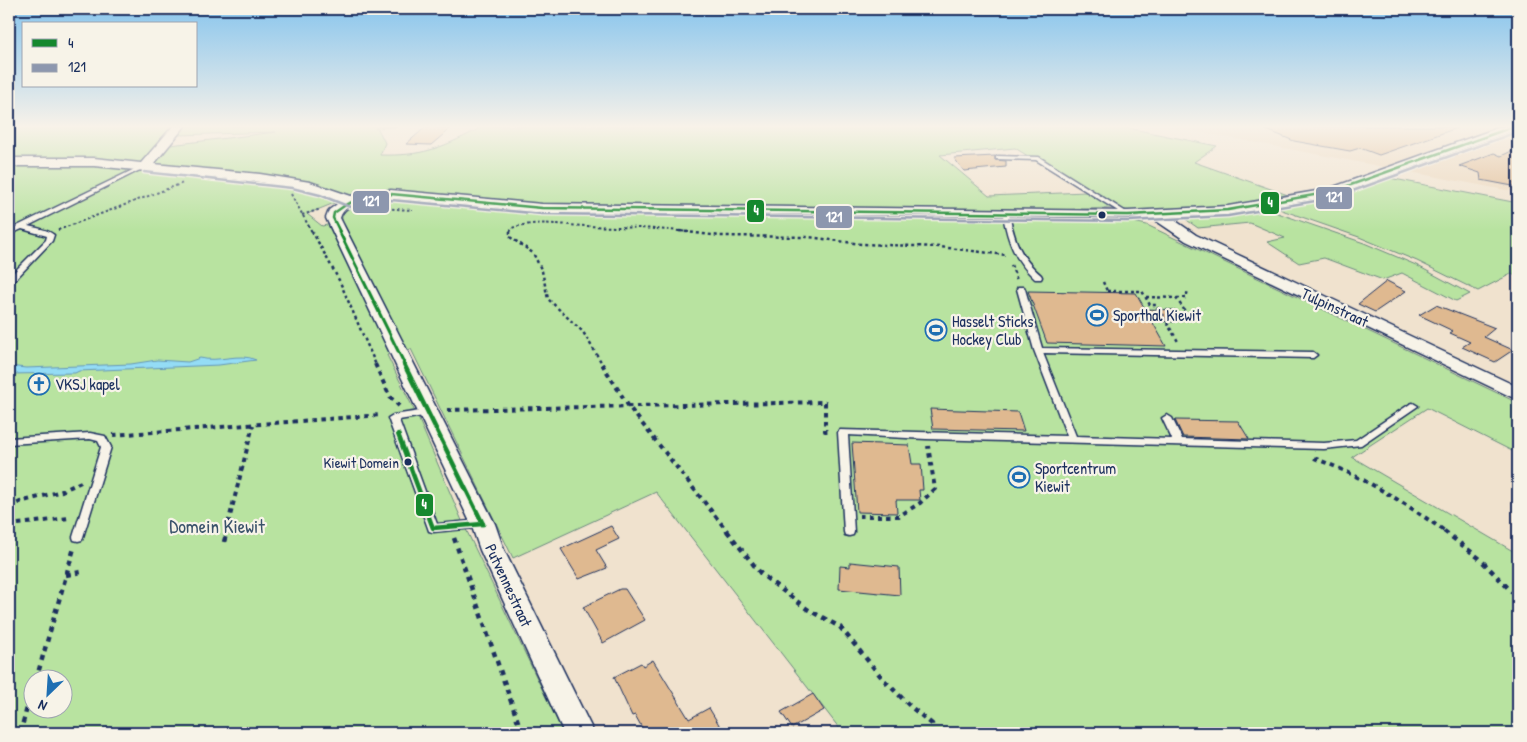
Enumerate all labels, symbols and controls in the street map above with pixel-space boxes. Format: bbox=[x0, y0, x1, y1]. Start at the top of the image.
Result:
legend bbox=[22, 22, 198, 88]
text: 4 bbox=[68, 32, 74, 53]
text: 121 bbox=[68, 56, 86, 77]
line badge: 121 bbox=[1315, 186, 1353, 210]
text: 121 bbox=[1326, 187, 1342, 206]
line badge: 121 bbox=[352, 190, 390, 214]
text: 121 bbox=[363, 191, 379, 210]
line badge: 4 bbox=[1260, 191, 1280, 215]
text: 4 bbox=[1267, 192, 1273, 211]
line badge: 4 bbox=[746, 199, 765, 223]
text: 4 bbox=[753, 200, 759, 219]
line badge: 121 bbox=[815, 205, 853, 229]
text: 121 bbox=[826, 207, 842, 226]
unlabelled marker bbox=[1097, 210, 1107, 220]
street label: Tulpinstraat bbox=[1298, 282, 1373, 332]
sports icon: Sporthal Kiewit bbox=[1085, 303, 1109, 327]
place label: Sporthal Kiewit bbox=[1113, 304, 1202, 326]
place label: Hasselt Sticks Hockey Club bbox=[952, 310, 1033, 350]
sports icon: Hasselt Sticks Hockey Club bbox=[924, 318, 948, 342]
church icon: VKSJ kapel bbox=[27, 372, 51, 396]
place label: VKSJ kapel bbox=[55, 373, 120, 395]
place label: Kiewit Domein bbox=[323, 452, 399, 473]
marker: Kiewit Domein bbox=[403, 457, 413, 467]
place label: Sportcentrum Kiewit bbox=[1035, 457, 1116, 497]
sports icon: Sportcentrum Kiewit bbox=[1007, 465, 1031, 489]
line badge: 4 bbox=[415, 493, 434, 517]
text: 4 bbox=[421, 494, 427, 513]
park label: Domein Kiewit bbox=[169, 513, 265, 539]
street label: Putvennestraat bbox=[480, 540, 538, 630]
north arrow bbox=[22, 670, 72, 720]
text: N bbox=[34, 696, 50, 716]

